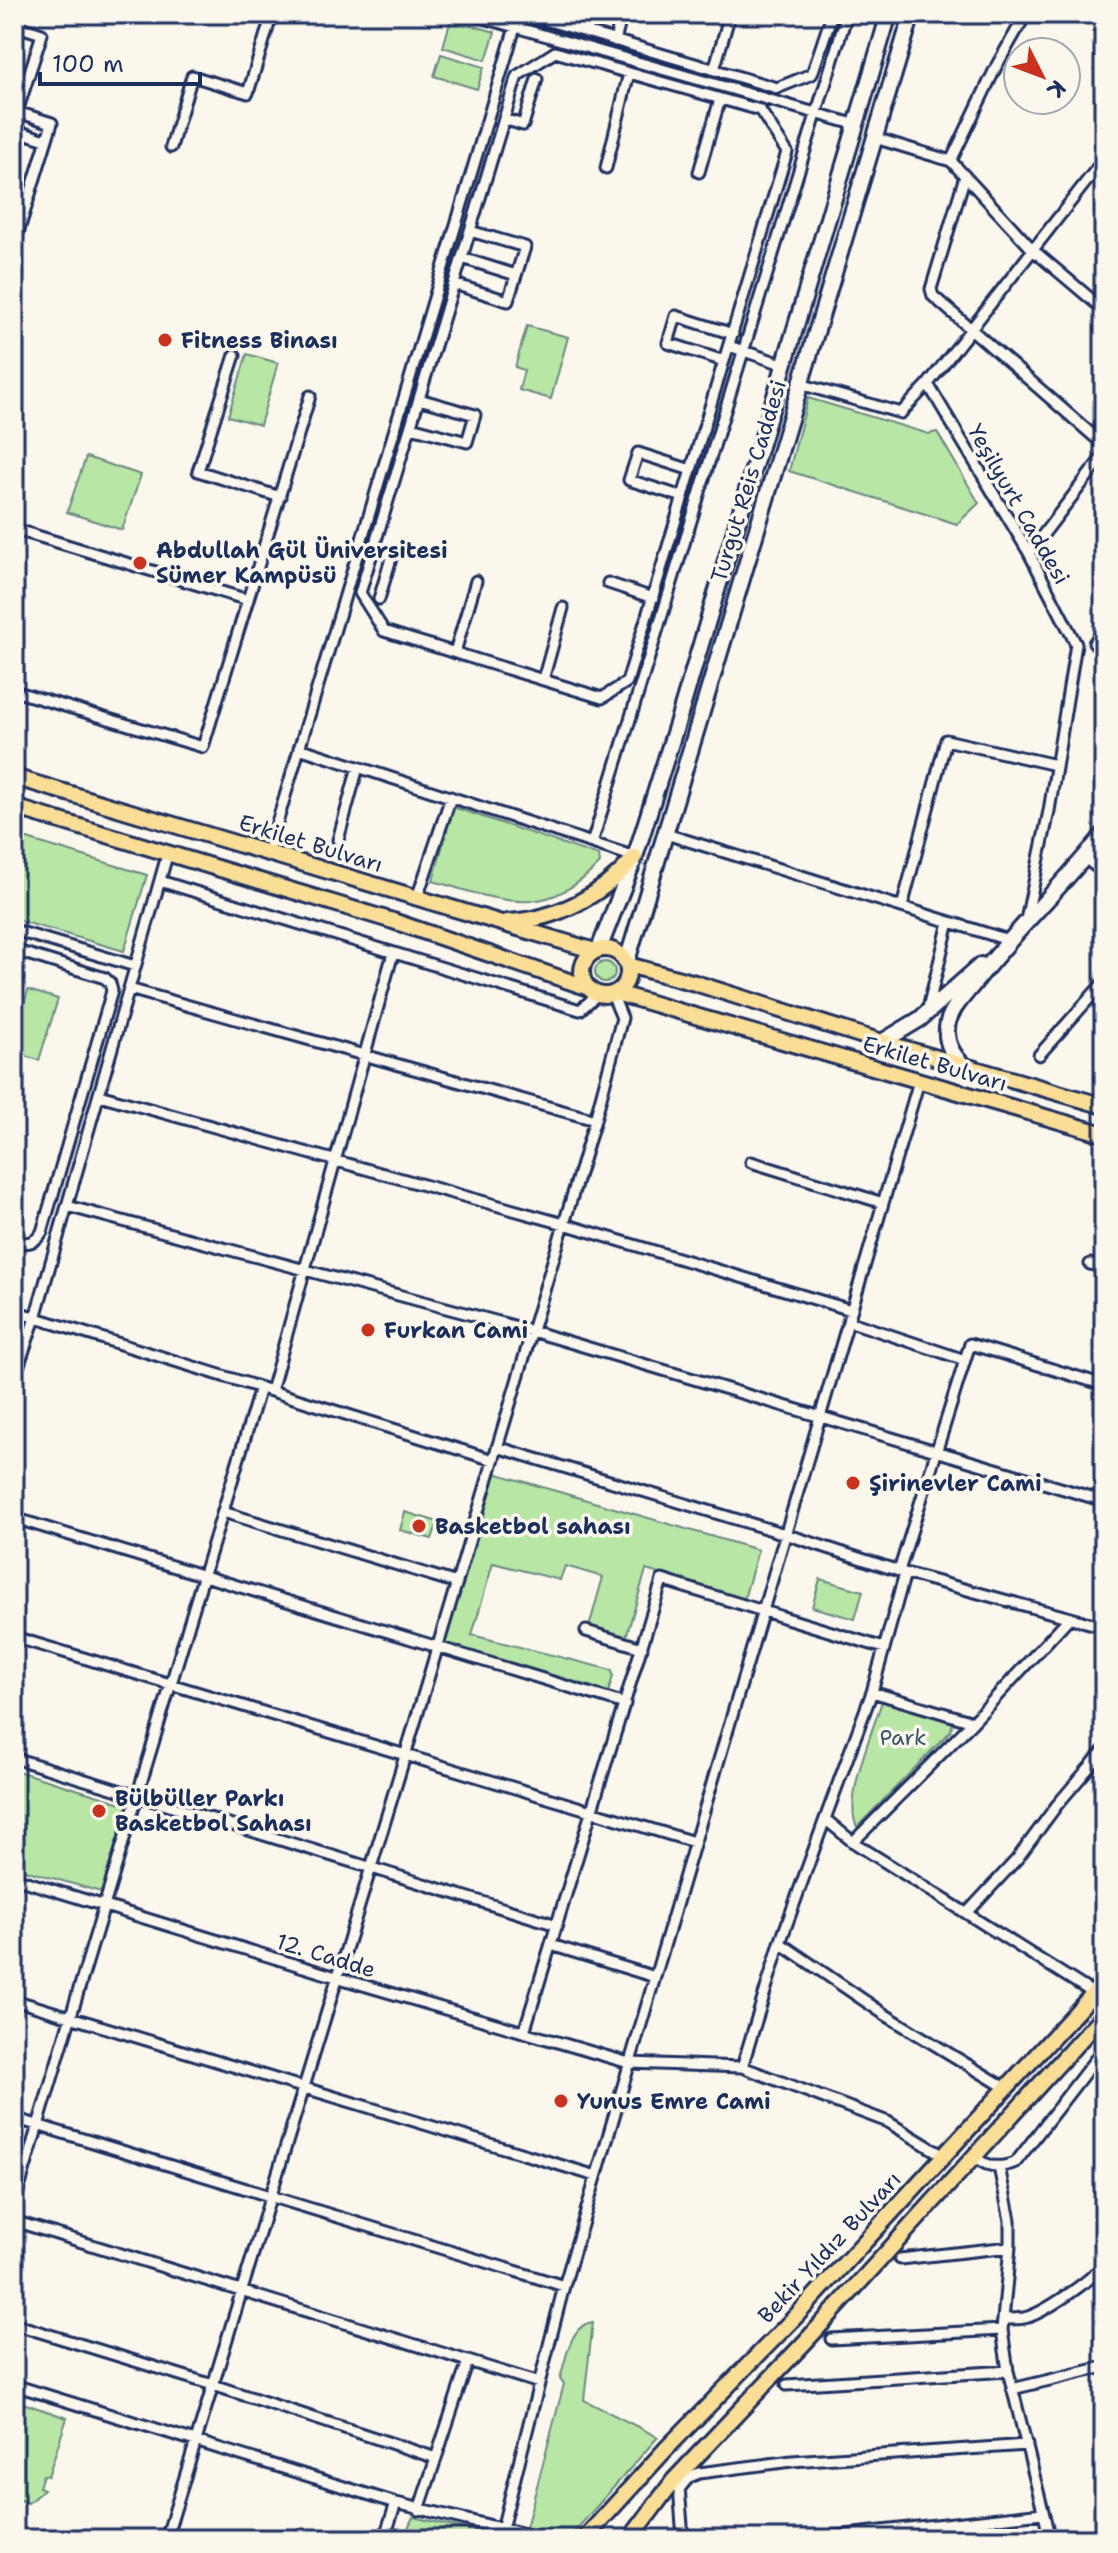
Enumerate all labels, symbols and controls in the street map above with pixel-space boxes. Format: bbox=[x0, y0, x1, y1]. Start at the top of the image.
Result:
scale bar bbox=[40, 36, 200, 86]
north arrow bbox=[1002, 36, 1082, 116]
text: 100 m bbox=[52, 48, 124, 80]
text: K bbox=[1041, 74, 1072, 104]
place label: Fitness Binası bbox=[181, 326, 338, 355]
marker: Fitness Binası bbox=[156, 331, 174, 349]
street label: Turgut Reis Caddesi bbox=[704, 376, 793, 586]
street label: Yeşilyurt Caddesi bbox=[961, 419, 1076, 590]
place label: Abdullah Gül Üniversitesi Sümer Kampüsü bbox=[156, 536, 448, 590]
marker: Abdullah Gül Üniversitesi Sümer Kampüsü bbox=[131, 554, 149, 572]
street label: Erkilet Bulvarı bbox=[235, 808, 386, 879]
street label: Erkilet Bulvarı bbox=[859, 1029, 1010, 1098]
place label: Furkan Cami bbox=[384, 1316, 528, 1345]
marker: Furkan Cami bbox=[359, 1321, 377, 1339]
place label: Şirinevler Cami bbox=[869, 1469, 1042, 1498]
marker: Şirinevler Cami bbox=[844, 1474, 862, 1492]
place label: Basketbol sahası bbox=[435, 1512, 631, 1541]
marker: Basketbol sahası bbox=[410, 1517, 428, 1535]
park label: Park bbox=[879, 1723, 927, 1752]
place label: Bülbüller Parkı Basketbol Sahası bbox=[115, 1784, 312, 1838]
marker: Bülbüller Parkı Basketbol Sahası bbox=[90, 1802, 108, 1820]
street label: 12. Cadde bbox=[273, 1927, 379, 1984]
place label: Yunus Emre Cami bbox=[577, 2087, 771, 2116]
marker: Yunus Emre Cami bbox=[552, 2092, 570, 2110]
street label: Bekir Yıldız Bulvarı bbox=[751, 2165, 907, 2329]

